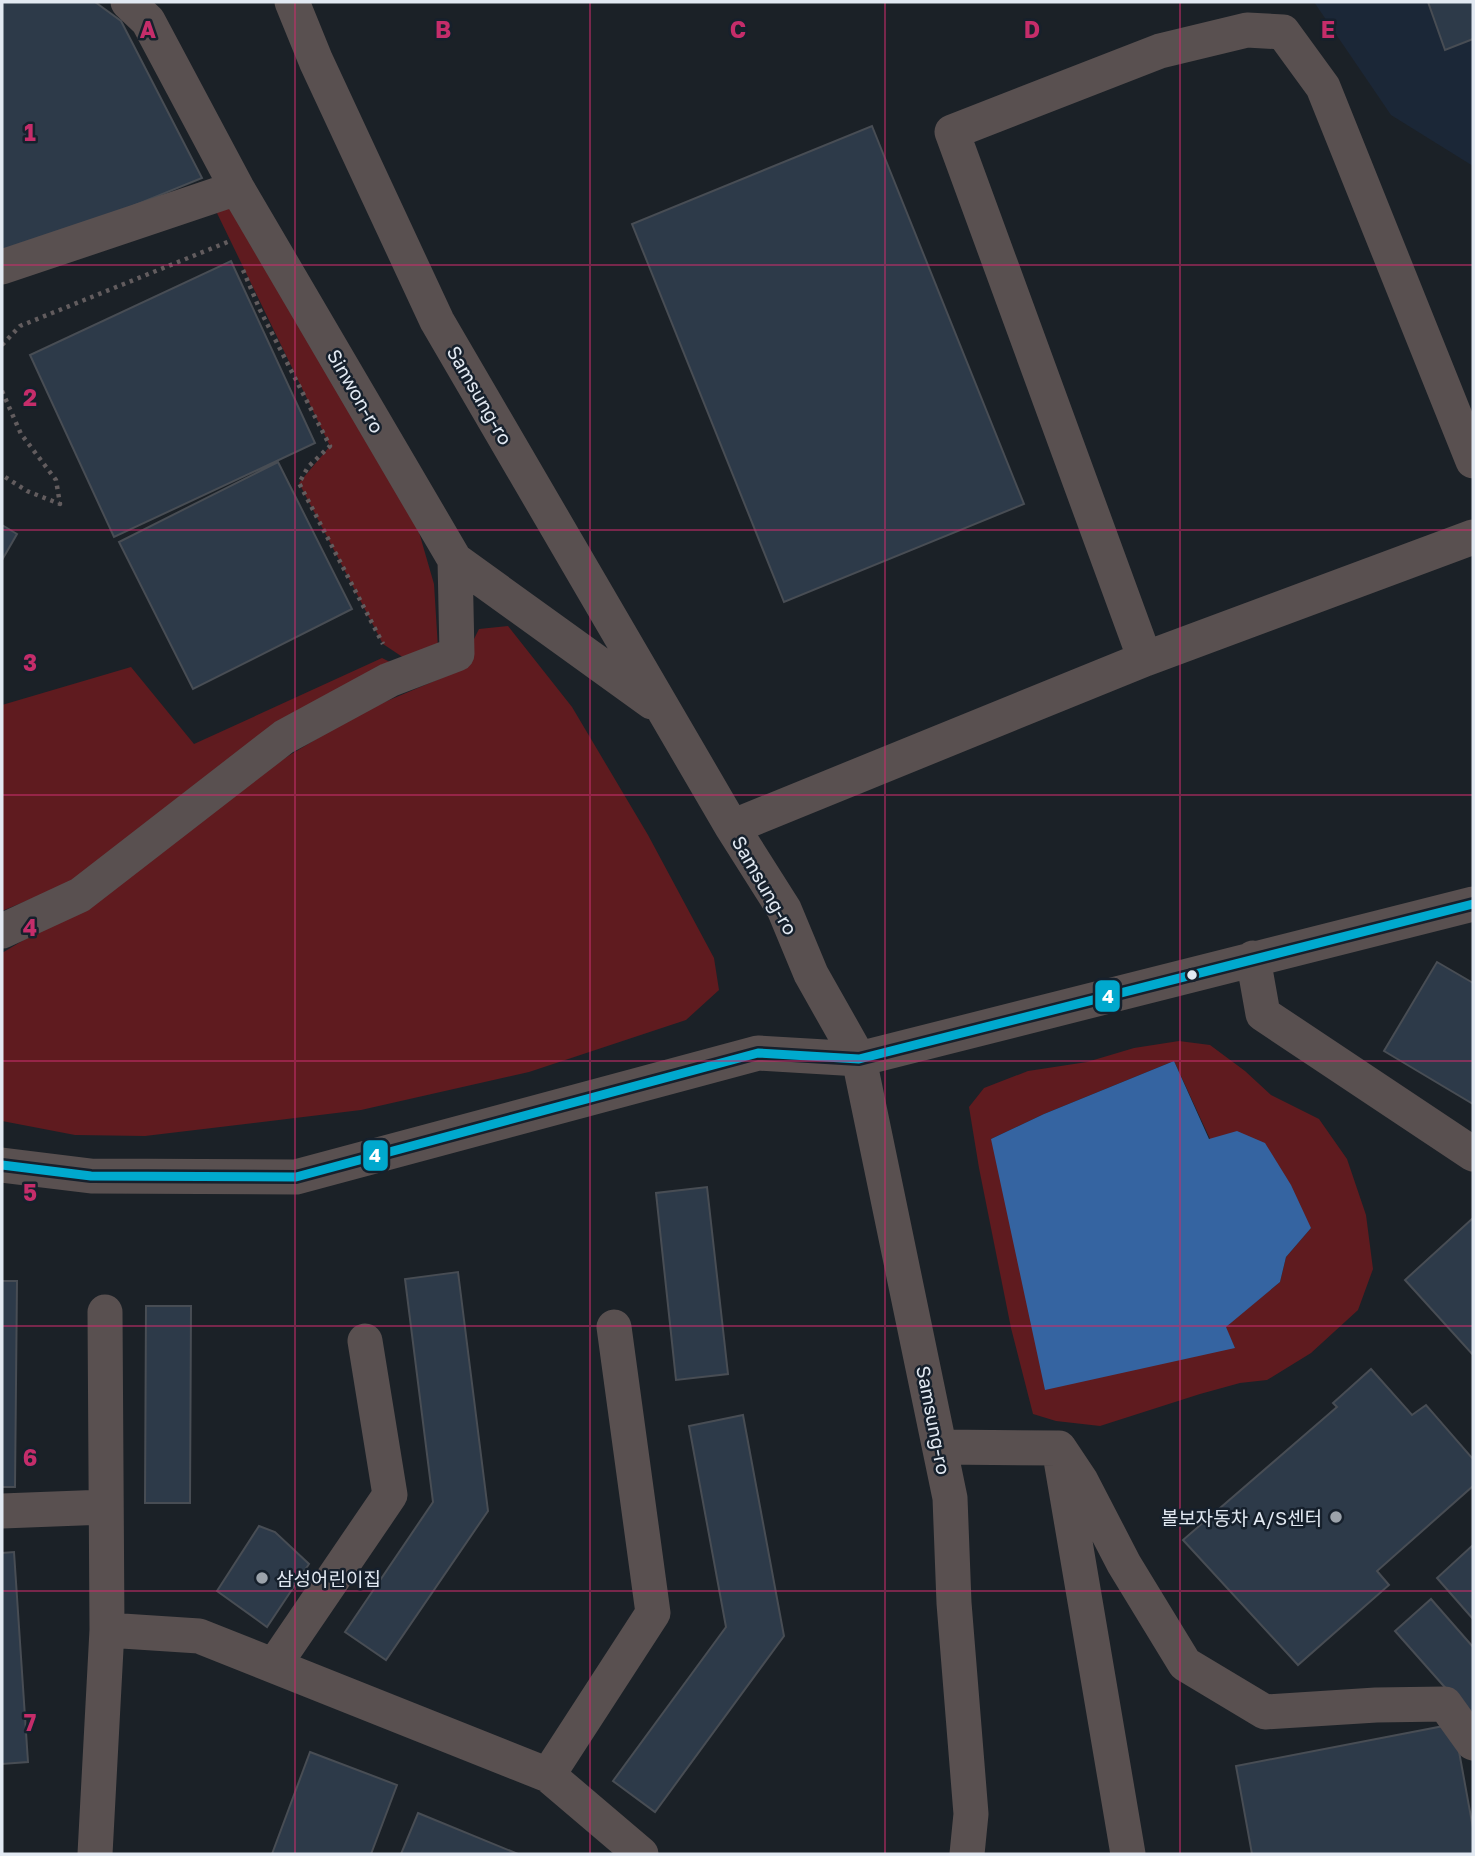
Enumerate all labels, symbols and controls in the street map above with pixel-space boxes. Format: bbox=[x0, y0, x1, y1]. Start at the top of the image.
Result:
text: A bbox=[140, 15, 157, 43]
text: B bbox=[435, 15, 451, 43]
text: C bbox=[730, 15, 746, 43]
text: D bbox=[1024, 15, 1040, 43]
text: E bbox=[1321, 15, 1335, 43]
text: 1 bbox=[24, 118, 36, 146]
street label: Samsung-ro bbox=[442, 341, 518, 449]
street label: Sinwon-ro bbox=[323, 345, 389, 437]
text: 2 bbox=[23, 383, 37, 411]
text: 3 bbox=[23, 648, 37, 676]
street label: Samsung-ro bbox=[727, 831, 803, 939]
text: 4 bbox=[23, 913, 37, 941]
unlabelled marker bbox=[1185, 968, 1199, 982]
line badge: 4 bbox=[1094, 979, 1121, 1013]
text: 4 bbox=[1102, 984, 1114, 1007]
line badge: 4 bbox=[362, 1139, 389, 1172]
text: 4 bbox=[369, 1143, 381, 1166]
text: 5 bbox=[23, 1178, 37, 1206]
street label: Samsung-ro bbox=[912, 1364, 956, 1476]
text: 6 bbox=[23, 1443, 37, 1471]
place label: 볼보자동차 A/S센터 bbox=[1161, 1506, 1322, 1529]
marker: 볼보자동차 A/S센터 bbox=[1328, 1509, 1344, 1525]
place label: 삼성어린이집 bbox=[276, 1567, 381, 1590]
marker: 삼성어린이집 bbox=[254, 1570, 270, 1586]
text: 7 bbox=[24, 1708, 36, 1736]

